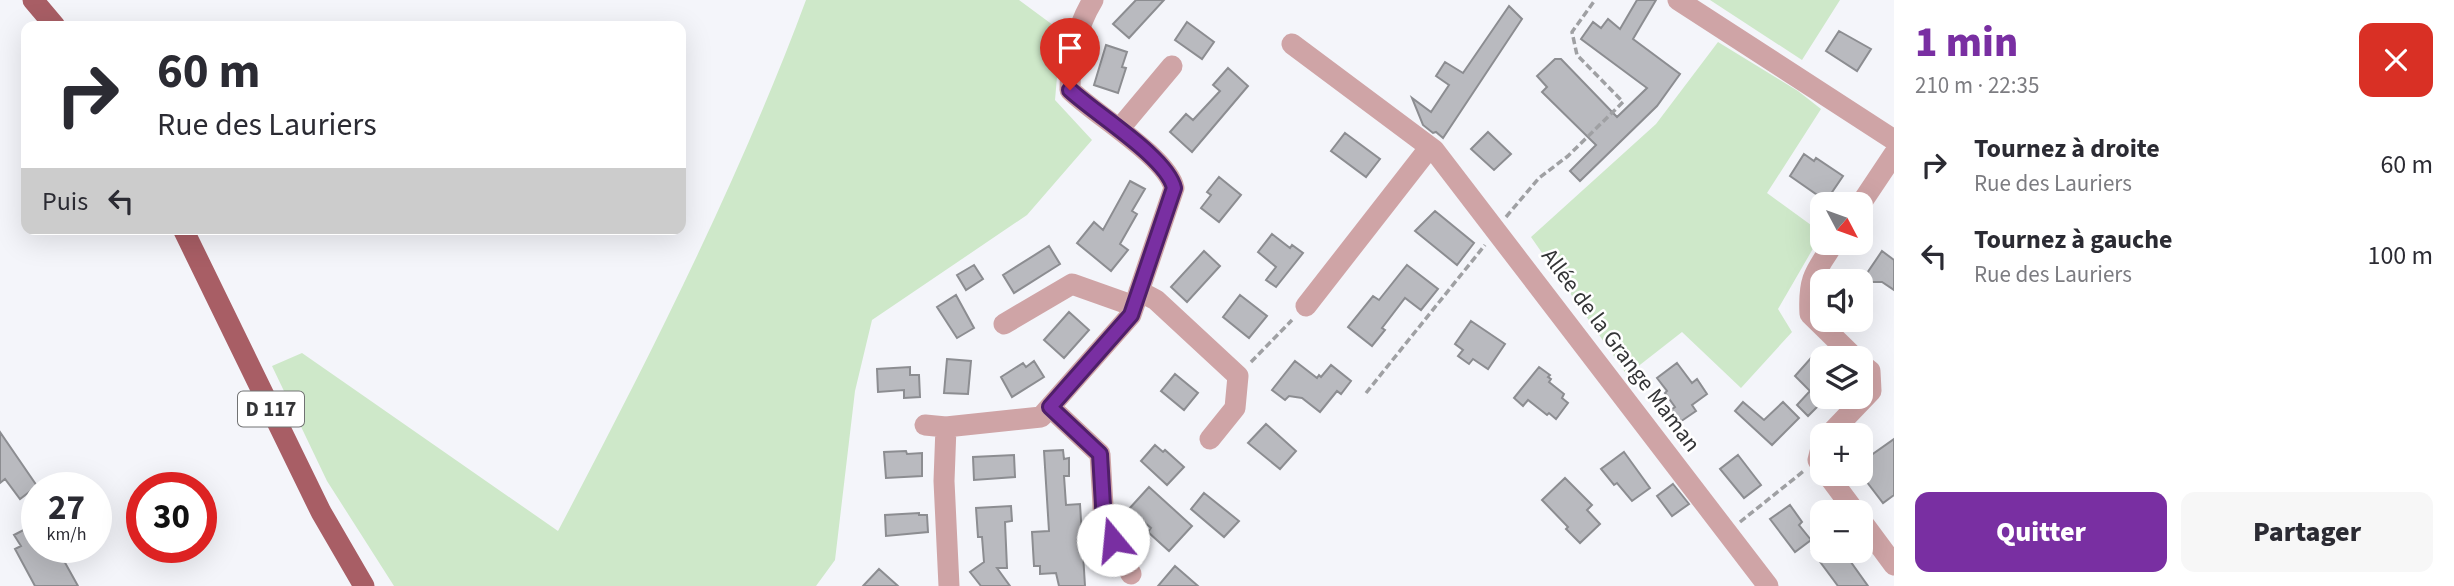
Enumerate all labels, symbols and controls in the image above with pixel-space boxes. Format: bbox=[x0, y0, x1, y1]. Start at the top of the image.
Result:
text: 1 min bbox=[1915, 13, 2018, 73]
pin bbox=[1040, 18, 1100, 90]
button: close bbox=[2359, 23, 2433, 97]
icon: arrive bbox=[1051, 29, 1089, 67]
text: 60 m bbox=[157, 37, 261, 107]
icon: right bbox=[42, 49, 133, 140]
text: 210 m · 22:35 bbox=[1915, 69, 2039, 102]
text: Rue des Lauriers bbox=[157, 102, 377, 148]
text: Tournez à droite bbox=[1974, 130, 2160, 167]
icon: right bbox=[1915, 146, 1953, 184]
text: 60 m bbox=[2380, 146, 2433, 183]
text: Rue des Lauriers bbox=[1974, 167, 2132, 200]
icon: left bbox=[102, 182, 140, 220]
text: Puis bbox=[42, 183, 88, 220]
north arrow bbox=[1810, 192, 1872, 256]
map controls bbox=[1810, 192, 1873, 563]
text: Tournez à gauche bbox=[1974, 221, 2173, 258]
icon: left bbox=[1915, 237, 1953, 275]
text: 100 m bbox=[2367, 237, 2433, 274]
street label: Allée de la Grange Maman bbox=[1533, 241, 1709, 459]
text: Rue des Lauriers bbox=[1974, 258, 2132, 291]
button: sound bbox=[1810, 269, 1873, 332]
button: layers bbox=[1810, 346, 1873, 409]
road number: D 117 bbox=[238, 392, 304, 426]
button: + bbox=[1810, 423, 1873, 486]
speed limit sign: 30 bbox=[126, 472, 217, 563]
text: 27 bbox=[48, 483, 85, 533]
button: Quitter bbox=[1915, 492, 2167, 572]
button: Partager bbox=[2181, 492, 2433, 572]
button: − bbox=[1810, 500, 1873, 563]
position arrow bbox=[1076, 503, 1150, 577]
text: km/h bbox=[47, 522, 86, 547]

